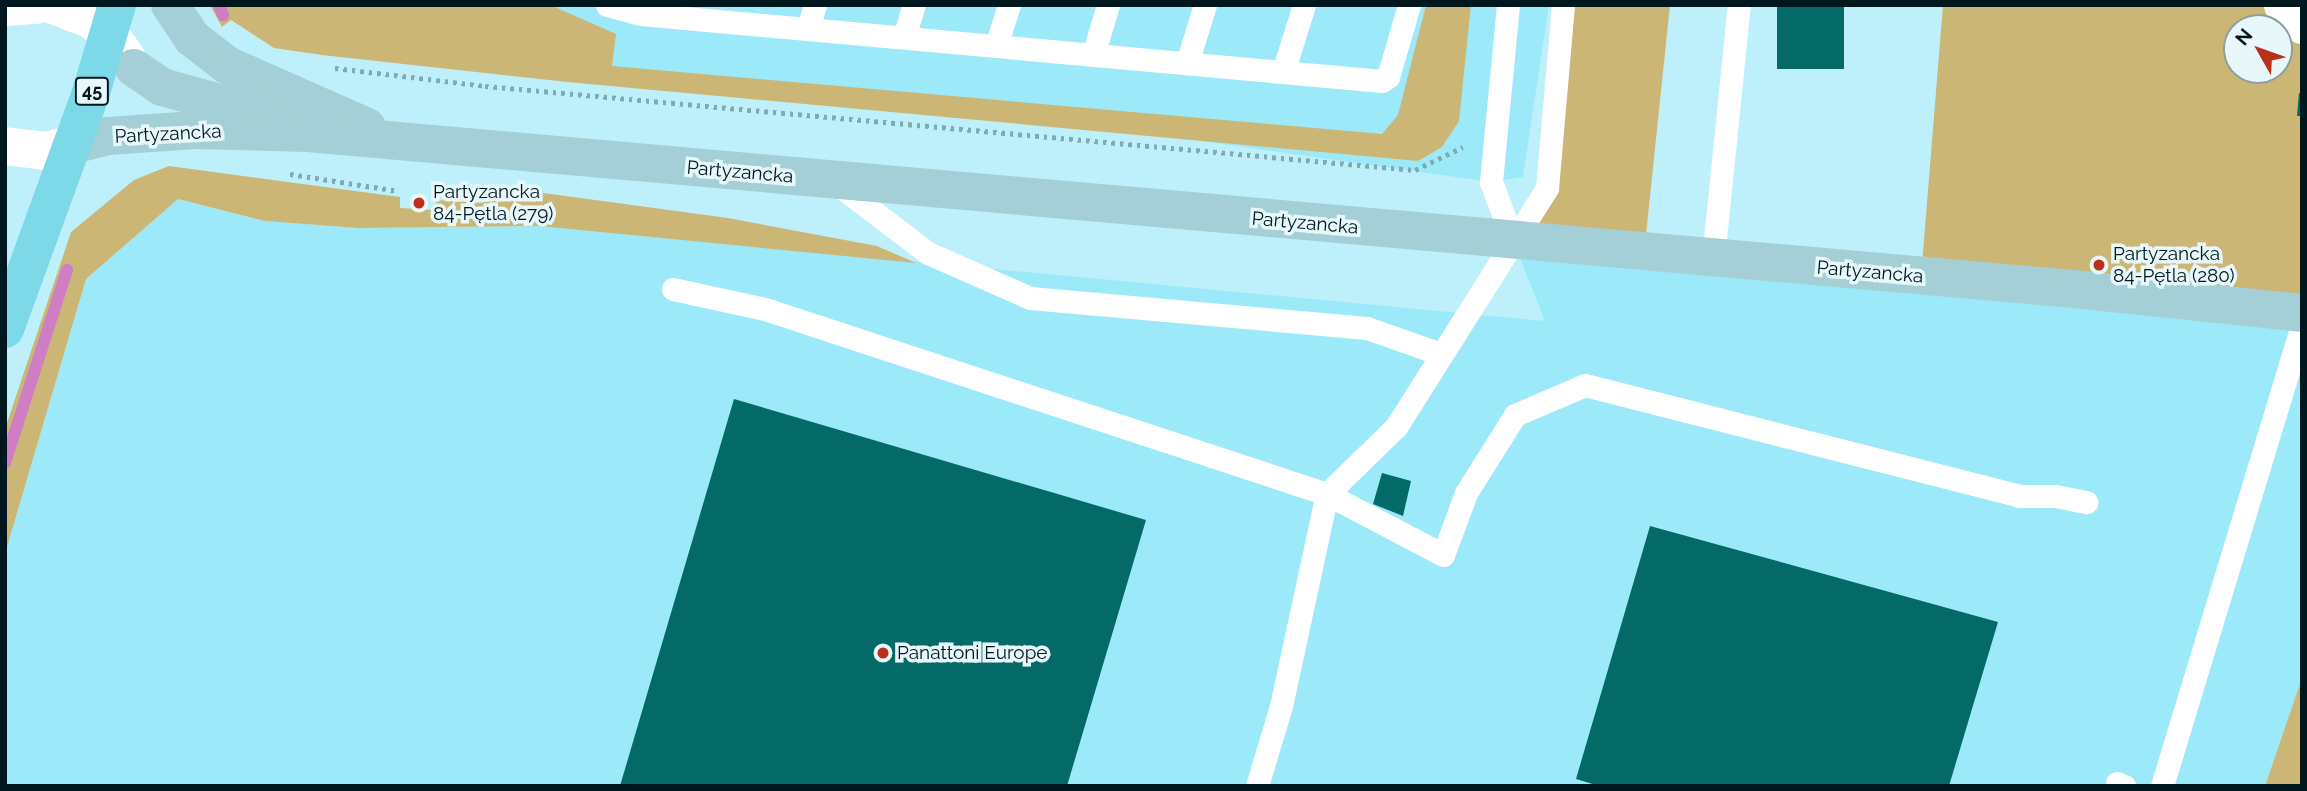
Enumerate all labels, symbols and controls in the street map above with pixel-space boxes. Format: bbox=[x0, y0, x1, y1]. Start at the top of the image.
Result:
north arrow bbox=[2223, 14, 2293, 84]
text: N bbox=[2230, 24, 2257, 49]
road number: 45 bbox=[74, 76, 110, 106]
street label: Partyzancka bbox=[114, 120, 222, 148]
street label: Partyzancka bbox=[686, 156, 794, 188]
place label: Partyzancka 84-Pętla (279) bbox=[433, 181, 553, 225]
marker: Partyzancka 84-Pętla (279) bbox=[411, 195, 427, 211]
street label: Partyzancka bbox=[1251, 207, 1359, 239]
place label: Partyzancka 84-Pętla (280) bbox=[2113, 243, 2235, 287]
street label: Partyzancka bbox=[1816, 256, 1924, 288]
marker: Partyzancka 84-Pętla (280) bbox=[2091, 257, 2107, 273]
place label: Panattoni Europe bbox=[897, 642, 1048, 664]
marker: Panattoni Europe bbox=[875, 645, 891, 661]

